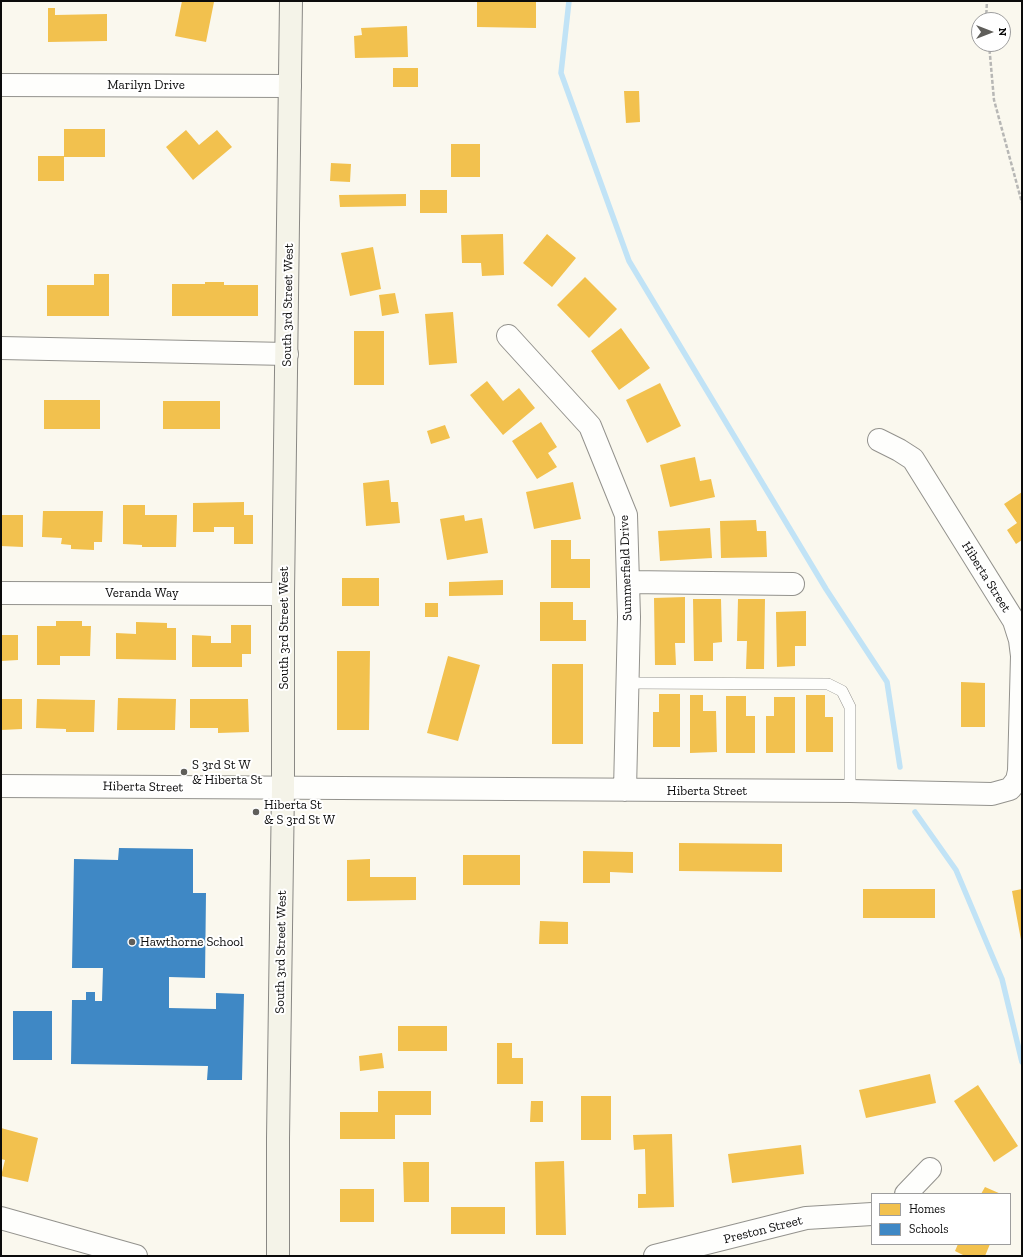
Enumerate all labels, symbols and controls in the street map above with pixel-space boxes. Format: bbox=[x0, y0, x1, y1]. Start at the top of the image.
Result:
north arrow bbox=[971, 12, 1011, 52]
text: N bbox=[996, 28, 1009, 36]
street label: Marilyn Drive bbox=[107, 77, 185, 93]
street label: South 3rd Street West bbox=[279, 243, 297, 367]
street label: Summerfield Drive bbox=[616, 515, 636, 621]
street label: Hiberta Street bbox=[958, 539, 1014, 615]
street label: South 3rd Street West bbox=[276, 566, 292, 690]
street label: Veranda Way bbox=[105, 585, 179, 601]
place label: S 3rd St W & Hiberta St bbox=[192, 757, 262, 788]
marker: S 3rd St W & Hiberta St bbox=[179, 767, 189, 777]
street label: Hiberta Street bbox=[103, 779, 183, 795]
street label: Hiberta Street bbox=[667, 783, 747, 799]
place label: Hiberta St & S 3rd St W bbox=[264, 797, 335, 828]
marker: Hiberta St & S 3rd St W bbox=[251, 807, 261, 817]
street label: South 3rd Street West bbox=[272, 890, 290, 1014]
place label: Hawthorne School bbox=[140, 934, 243, 950]
marker: Hawthorne School bbox=[127, 937, 137, 947]
legend bbox=[871, 1193, 1011, 1245]
text: Homes bbox=[909, 1202, 945, 1216]
street label: Preston Street bbox=[722, 1213, 804, 1247]
text: Schools bbox=[909, 1222, 948, 1236]

